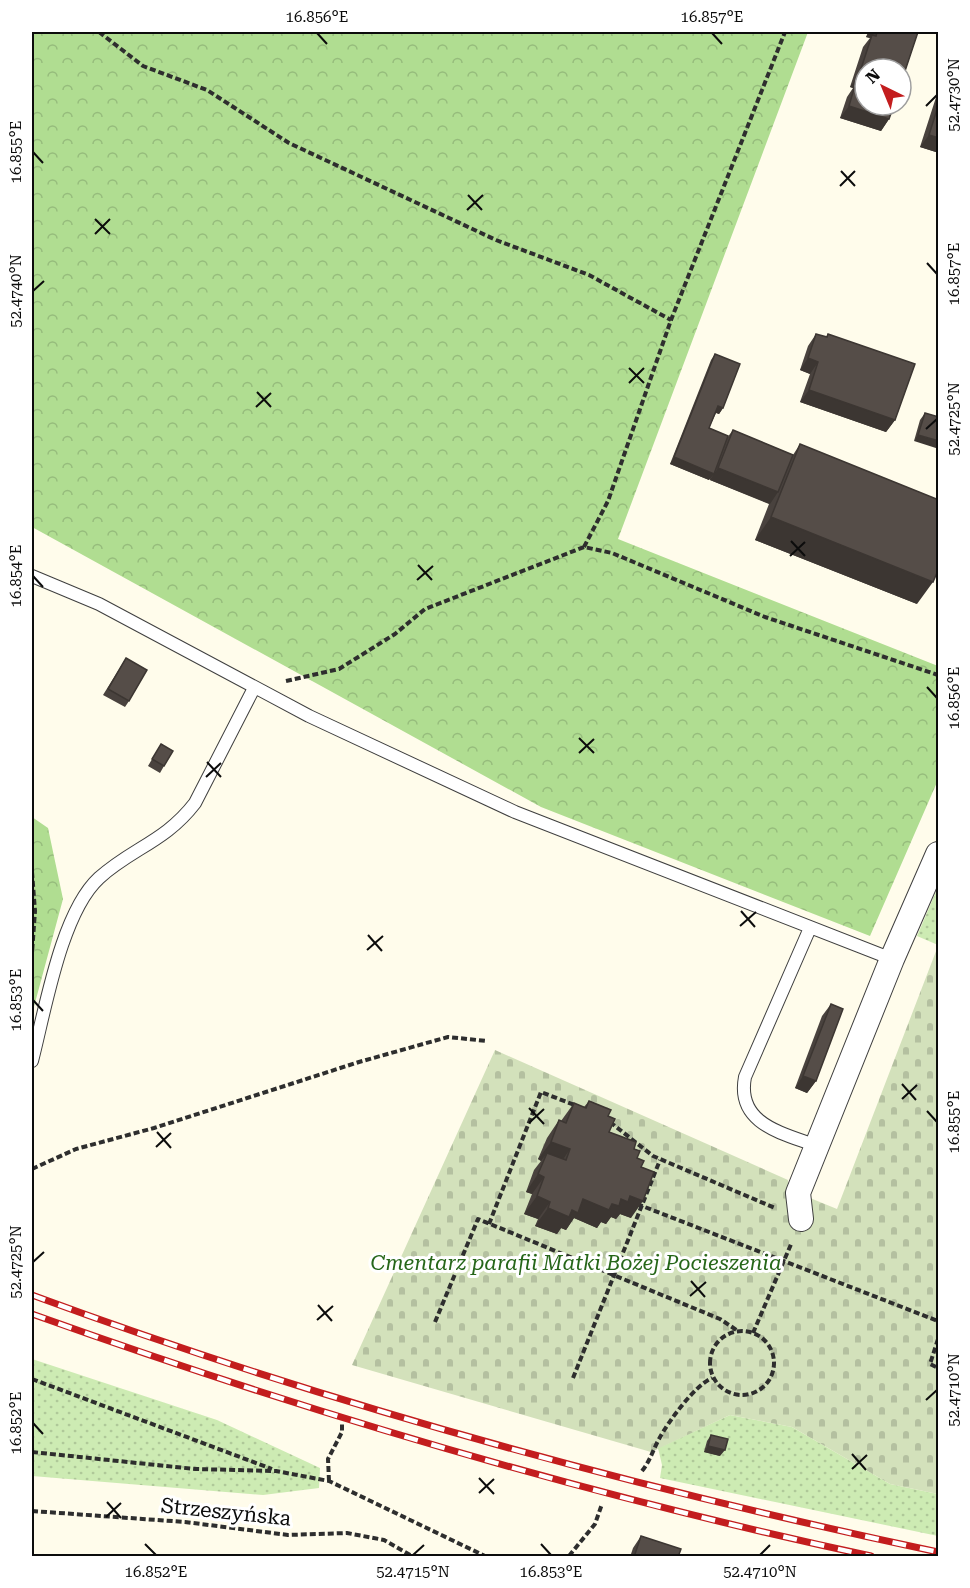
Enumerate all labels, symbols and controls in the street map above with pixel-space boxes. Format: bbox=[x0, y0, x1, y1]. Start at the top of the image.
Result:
text: 16.856°E bbox=[286, 8, 348, 26]
text: 16.857°E bbox=[681, 8, 743, 26]
north arrow bbox=[853, 57, 913, 117]
text: 52.4730°N bbox=[945, 58, 963, 132]
text: N bbox=[862, 65, 884, 88]
text: 16.855°E bbox=[7, 121, 25, 183]
text: 16.857°E bbox=[945, 243, 963, 305]
text: 52.4740°N bbox=[7, 254, 25, 328]
text: 52.4725°N bbox=[945, 382, 963, 456]
text: 16.854°E bbox=[7, 545, 25, 607]
text: 16.856°E bbox=[945, 667, 963, 729]
text: 16.853°E bbox=[7, 969, 25, 1031]
text: 16.855°E bbox=[945, 1091, 963, 1153]
text: 52.4725°N bbox=[7, 1225, 25, 1299]
park label: Cmentarz parafii Matki Bożej Pocieszenia bbox=[370, 1251, 782, 1275]
text: 52.4710°N bbox=[945, 1353, 963, 1427]
text: 16.852°E bbox=[7, 1392, 25, 1454]
street label: Strzeszyńska bbox=[160, 1493, 293, 1531]
text: 16.852°E bbox=[125, 1563, 187, 1581]
text: 52.4715°N bbox=[376, 1563, 450, 1581]
text: 16.853°E bbox=[520, 1563, 582, 1581]
text: 52.4710°N bbox=[723, 1563, 797, 1581]

